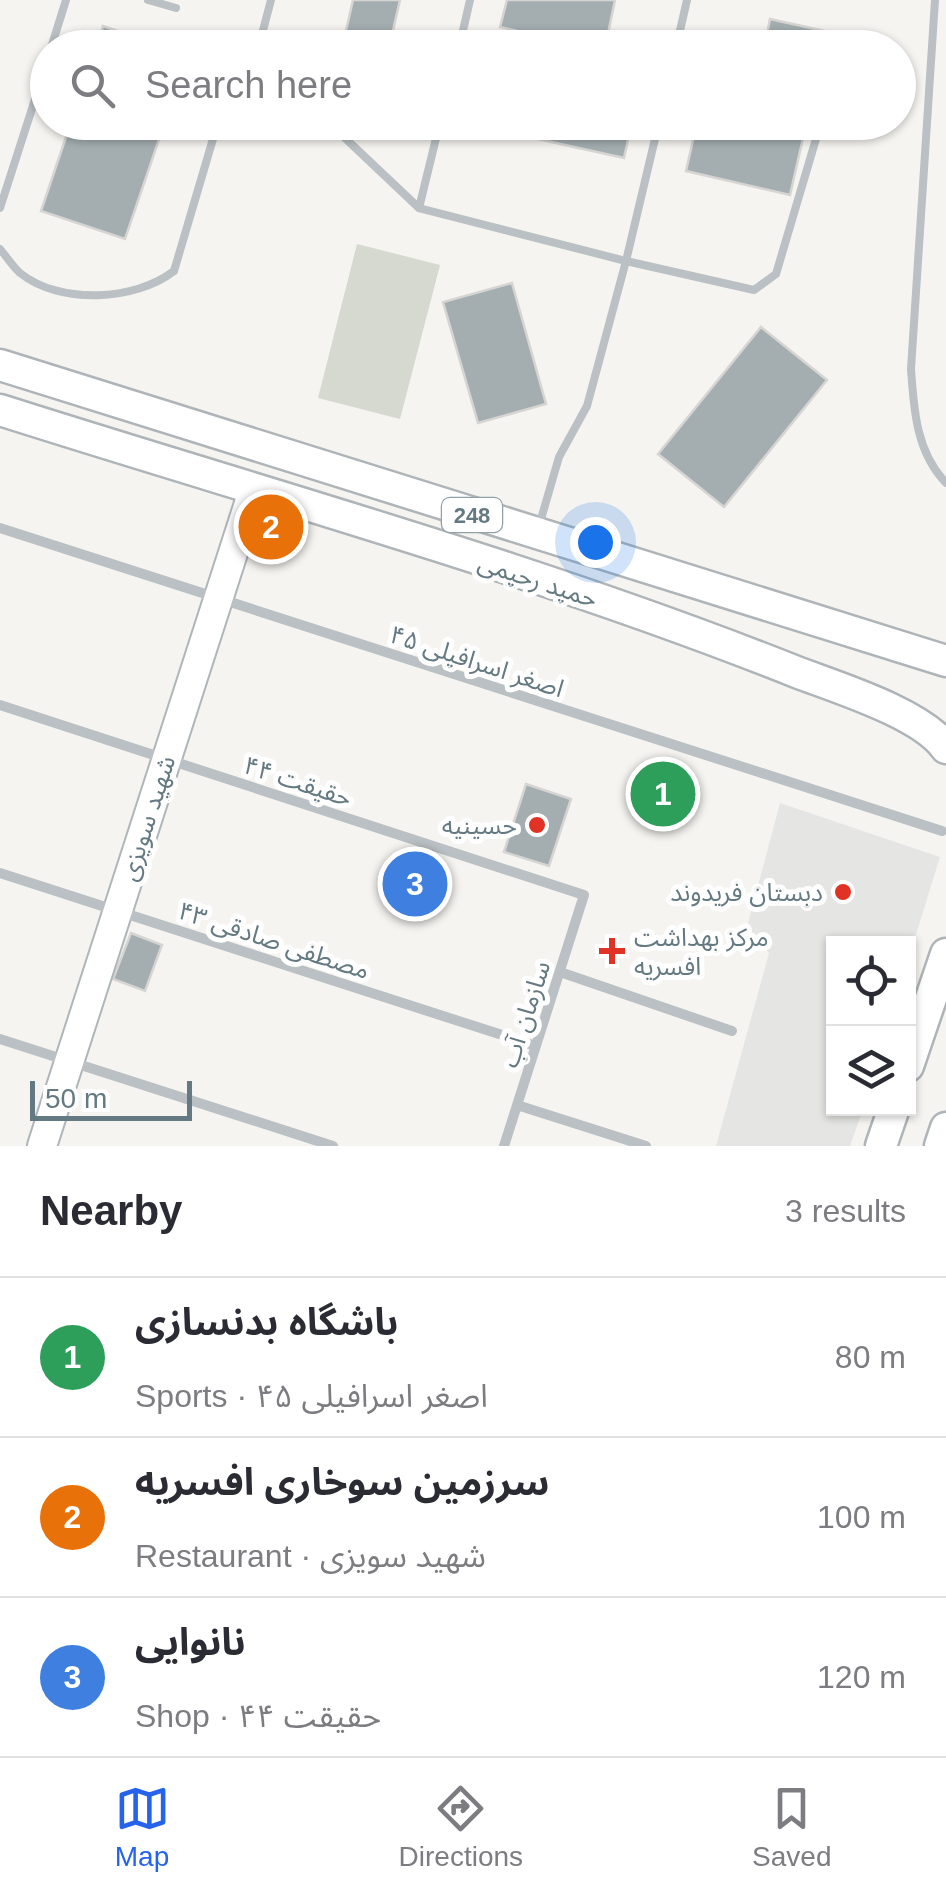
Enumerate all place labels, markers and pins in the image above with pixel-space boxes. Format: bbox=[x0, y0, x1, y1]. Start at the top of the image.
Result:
pin: 2 bbox=[238, 490, 304, 564]
pin: 1 bbox=[630, 756, 696, 832]
place label: حسینیه bbox=[442, 811, 517, 839]
marker: حسینیه bbox=[526, 814, 548, 836]
pin: 3 bbox=[382, 846, 448, 922]
place label: دبستان فریدوند bbox=[670, 878, 823, 907]
marker: دبستان فریدوند bbox=[832, 881, 854, 903]
place label: مرکز بهداشت افسریه bbox=[634, 923, 769, 981]
marker: مرکز بهداشت افسریه bbox=[599, 938, 625, 964]

